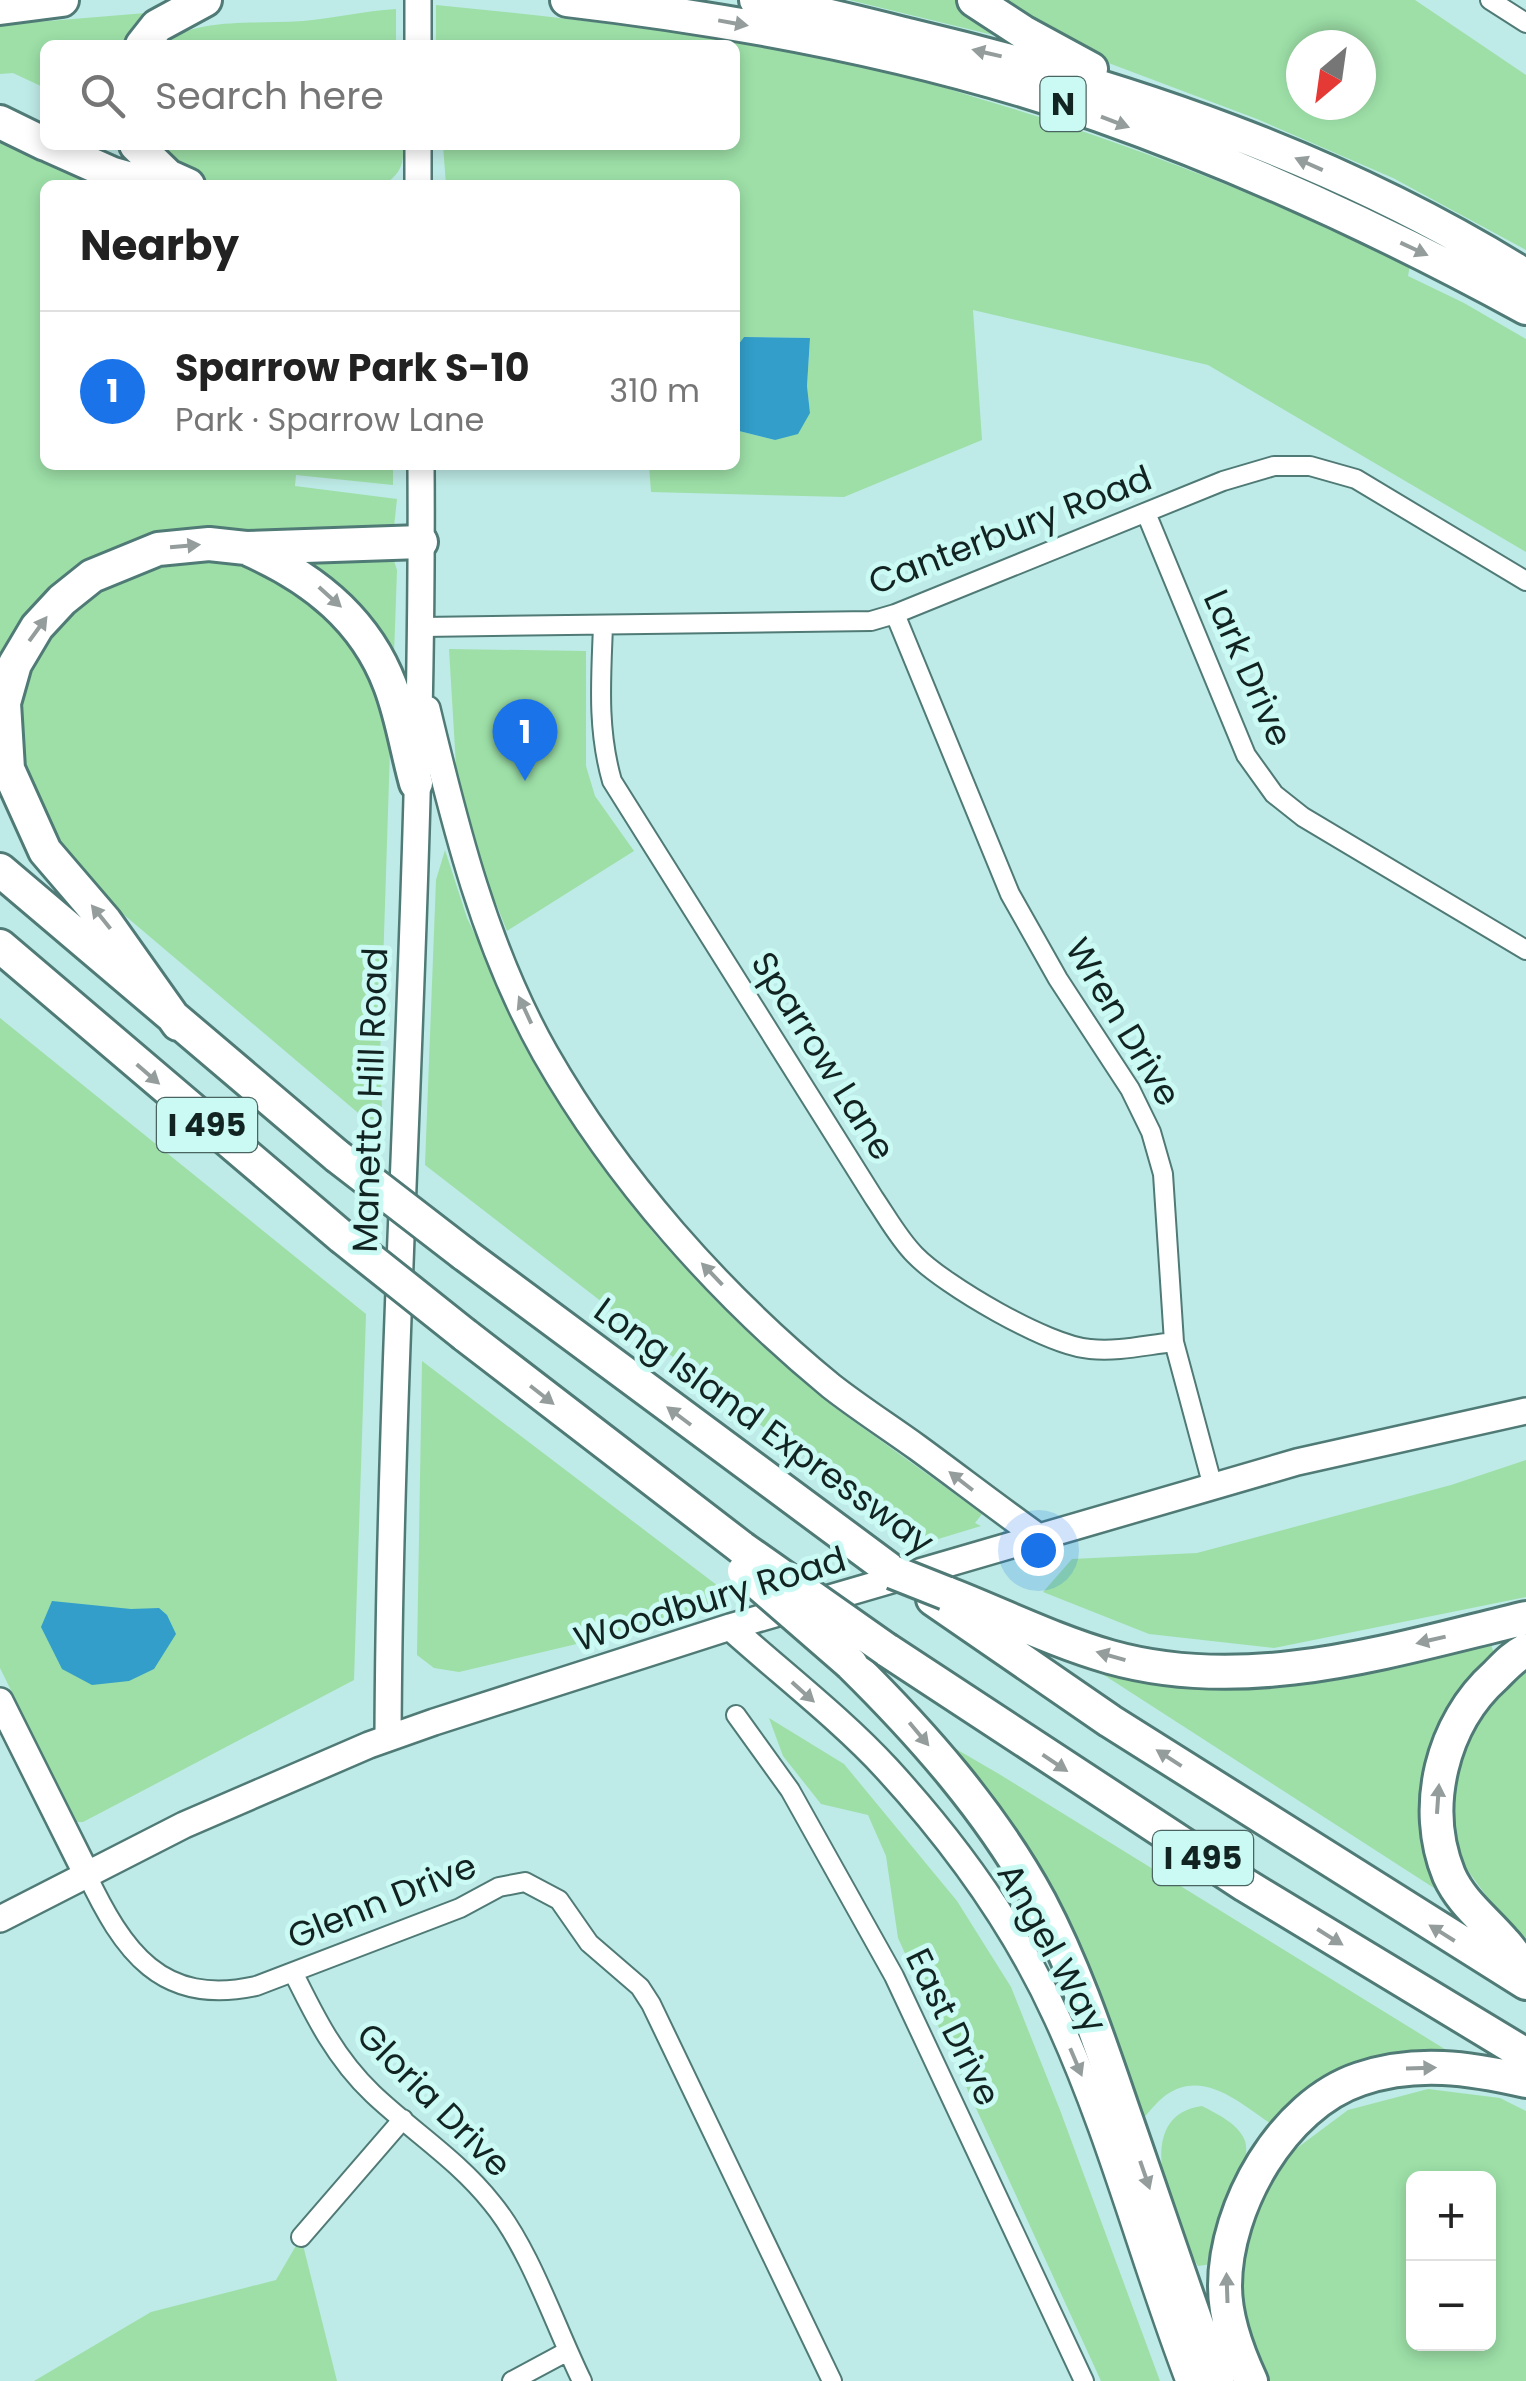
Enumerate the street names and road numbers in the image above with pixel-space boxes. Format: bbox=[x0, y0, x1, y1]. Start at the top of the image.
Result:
road number: N bbox=[1040, 77, 1086, 131]
street label: Canterbury Road bbox=[861, 453, 1159, 606]
street label: Lark Drive bbox=[1192, 582, 1305, 754]
street label: Wren Drive bbox=[1054, 928, 1193, 1115]
street label: Sparrow Lane bbox=[740, 942, 907, 1169]
street label: Manetto Hill Road bbox=[340, 946, 399, 1254]
road number: I 495 bbox=[157, 1098, 257, 1152]
street label: Long Island Expressway bbox=[584, 1286, 944, 1566]
street label: Woodbury Road bbox=[568, 1534, 852, 1663]
road number: I 495 bbox=[1153, 1831, 1253, 1885]
street label: Glenn Drive bbox=[280, 1840, 483, 1961]
street label: Angel Way bbox=[986, 1854, 1119, 2042]
street label: East Drive bbox=[894, 1940, 1013, 2114]
street label: Gloria Drive bbox=[346, 2011, 523, 2188]

